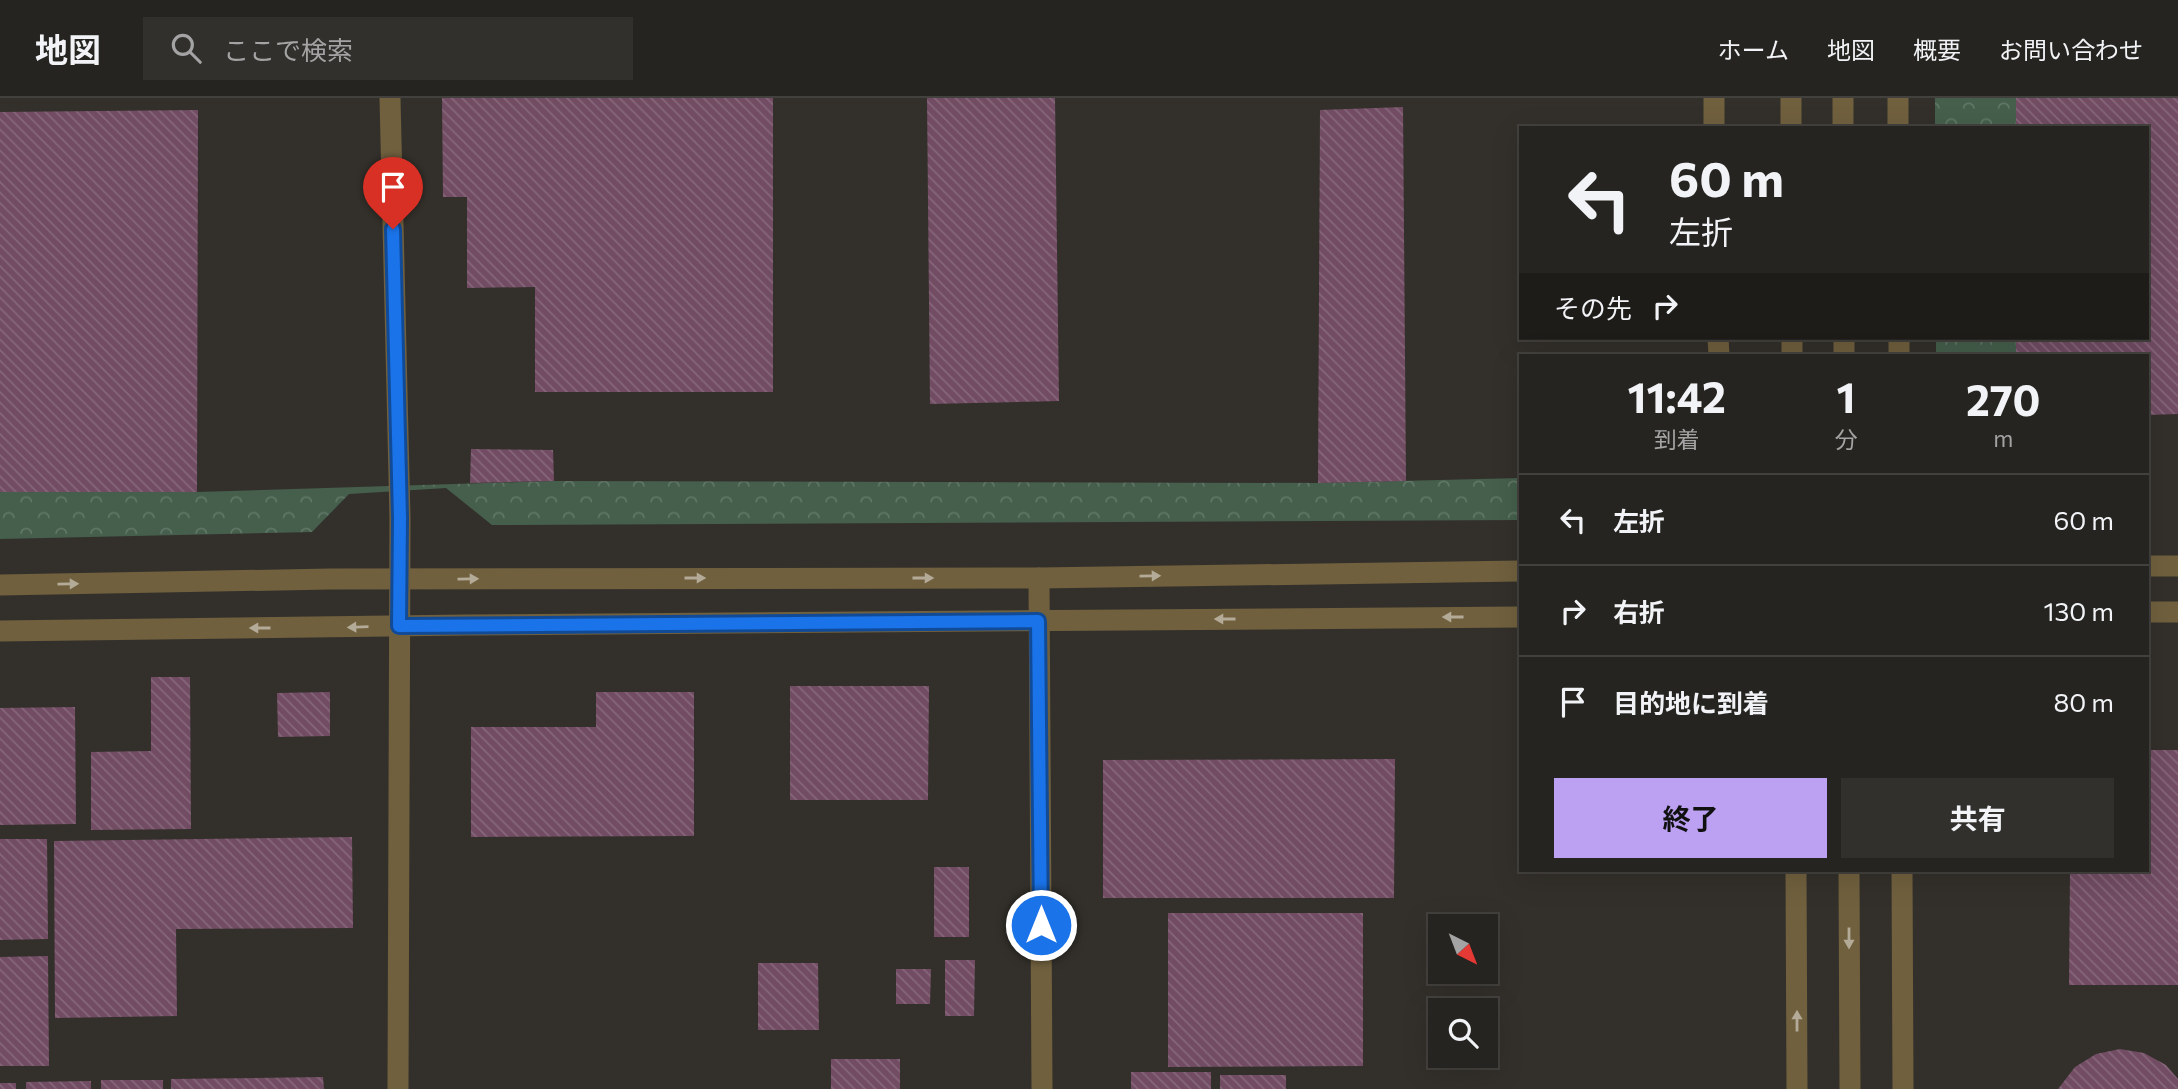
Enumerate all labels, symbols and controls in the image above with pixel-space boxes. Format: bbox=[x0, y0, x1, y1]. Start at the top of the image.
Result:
search box bbox=[143, 17, 633, 80]
text: 地図 bbox=[35, 28, 101, 69]
icon: search bbox=[167, 29, 205, 67]
text: ここで検索 bbox=[223, 34, 353, 65]
text: ホーム bbox=[1718, 35, 1789, 64]
text: 地図 bbox=[1827, 35, 1875, 64]
text: 概要 bbox=[1913, 35, 1961, 64]
text: お問い合わせ bbox=[1999, 35, 2143, 64]
text: 60 m bbox=[1669, 147, 1784, 207]
icon: left bbox=[1554, 154, 1645, 245]
pin bbox=[363, 157, 423, 229]
icon: arrive bbox=[374, 168, 412, 206]
text: 左折 bbox=[1669, 211, 1733, 251]
icon: right bbox=[1646, 287, 1684, 325]
text: その先 bbox=[1554, 292, 1632, 323]
text: 11:42 bbox=[1628, 370, 1726, 422]
text: 1 bbox=[1837, 370, 1856, 422]
text: 270 bbox=[1966, 373, 2040, 425]
text: m bbox=[1993, 424, 2013, 452]
text: 到着 bbox=[1654, 425, 1700, 453]
text: 分 bbox=[1835, 425, 1858, 453]
icon: left bbox=[1554, 501, 1592, 539]
text: 60 m bbox=[2054, 504, 2114, 535]
text: 左折 bbox=[1613, 505, 1665, 536]
one-way arrow bbox=[1139, 570, 1161, 582]
one-way arrow bbox=[684, 572, 706, 584]
one-way arrow bbox=[912, 572, 934, 584]
one-way arrow bbox=[457, 573, 479, 585]
one-way arrow bbox=[57, 578, 79, 589]
icon: right bbox=[1554, 592, 1592, 630]
text: 130 m bbox=[2043, 595, 2114, 626]
text: 右折 bbox=[1613, 596, 1665, 627]
one-way arrow bbox=[1441, 611, 1463, 623]
one-way arrow bbox=[1214, 613, 1236, 625]
one-way arrow bbox=[346, 621, 368, 633]
one-way arrow bbox=[249, 622, 271, 634]
icon: arrive bbox=[1554, 683, 1592, 721]
text: 80 m bbox=[2054, 686, 2114, 717]
text: 目的地に到着 bbox=[1613, 687, 1769, 718]
button: 終了 bbox=[1554, 778, 1827, 858]
button: 共有 bbox=[1841, 778, 2114, 858]
position arrow bbox=[1004, 888, 1078, 962]
north arrow bbox=[1428, 914, 1498, 984]
map controls bbox=[1428, 914, 1498, 1068]
one-way arrow bbox=[1843, 927, 1855, 949]
button: search bbox=[1428, 998, 1498, 1068]
one-way arrow bbox=[1791, 1010, 1803, 1032]

